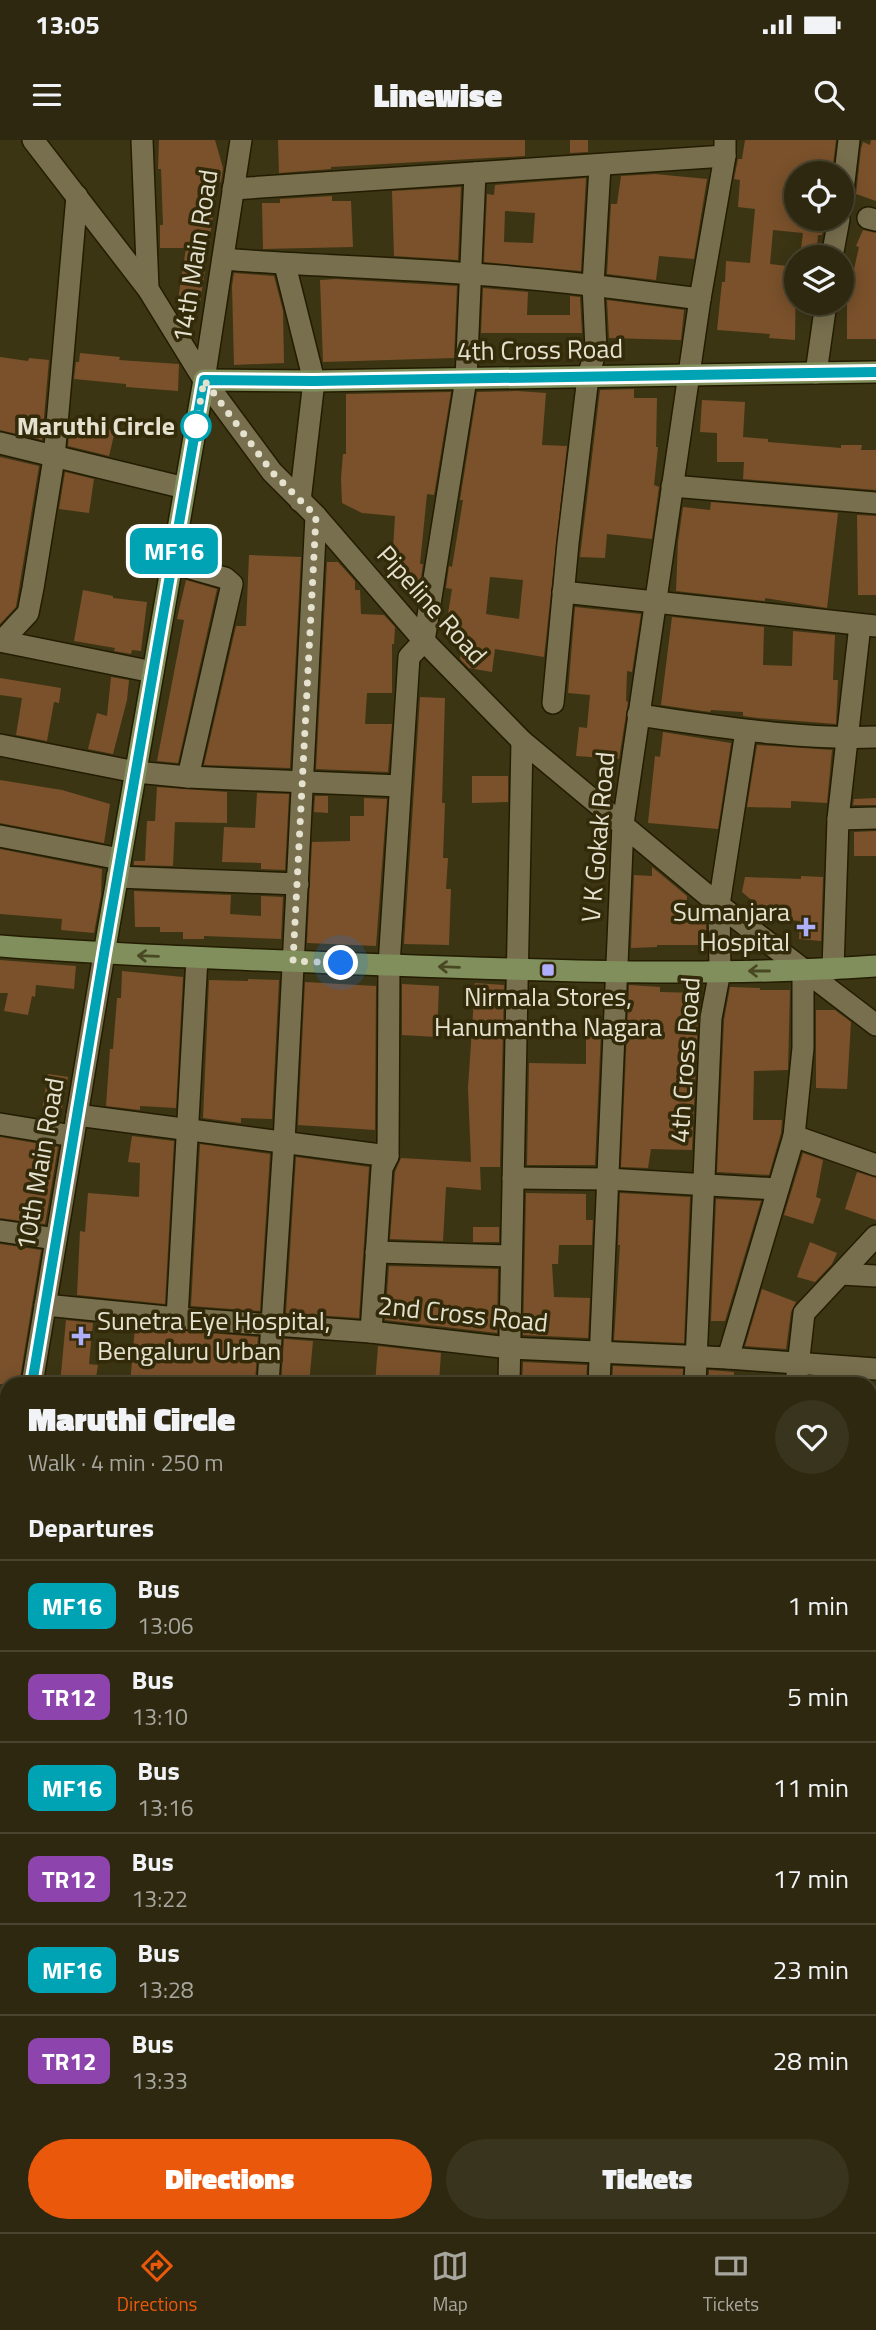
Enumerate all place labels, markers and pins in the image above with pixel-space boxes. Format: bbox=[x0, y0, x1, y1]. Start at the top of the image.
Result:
place label: Maruthi Circle bbox=[17, 406, 175, 445]
marker: Maruthi Circle bbox=[181, 411, 211, 441]
place label: Sumanjara Hospital bbox=[673, 892, 790, 961]
marker: Sumanjara Hospital bbox=[796, 917, 816, 937]
marker: Nirmala Stores, Hanumantha Nagara bbox=[540, 962, 556, 978]
place label: Nirmala Stores, Hanumantha Nagara bbox=[434, 977, 662, 1046]
place label: Sunetra Eye Hospital, Bengaluru Urban bbox=[97, 1301, 331, 1370]
marker: Sunetra Eye Hospital, Bengaluru Urban bbox=[71, 1326, 91, 1346]

